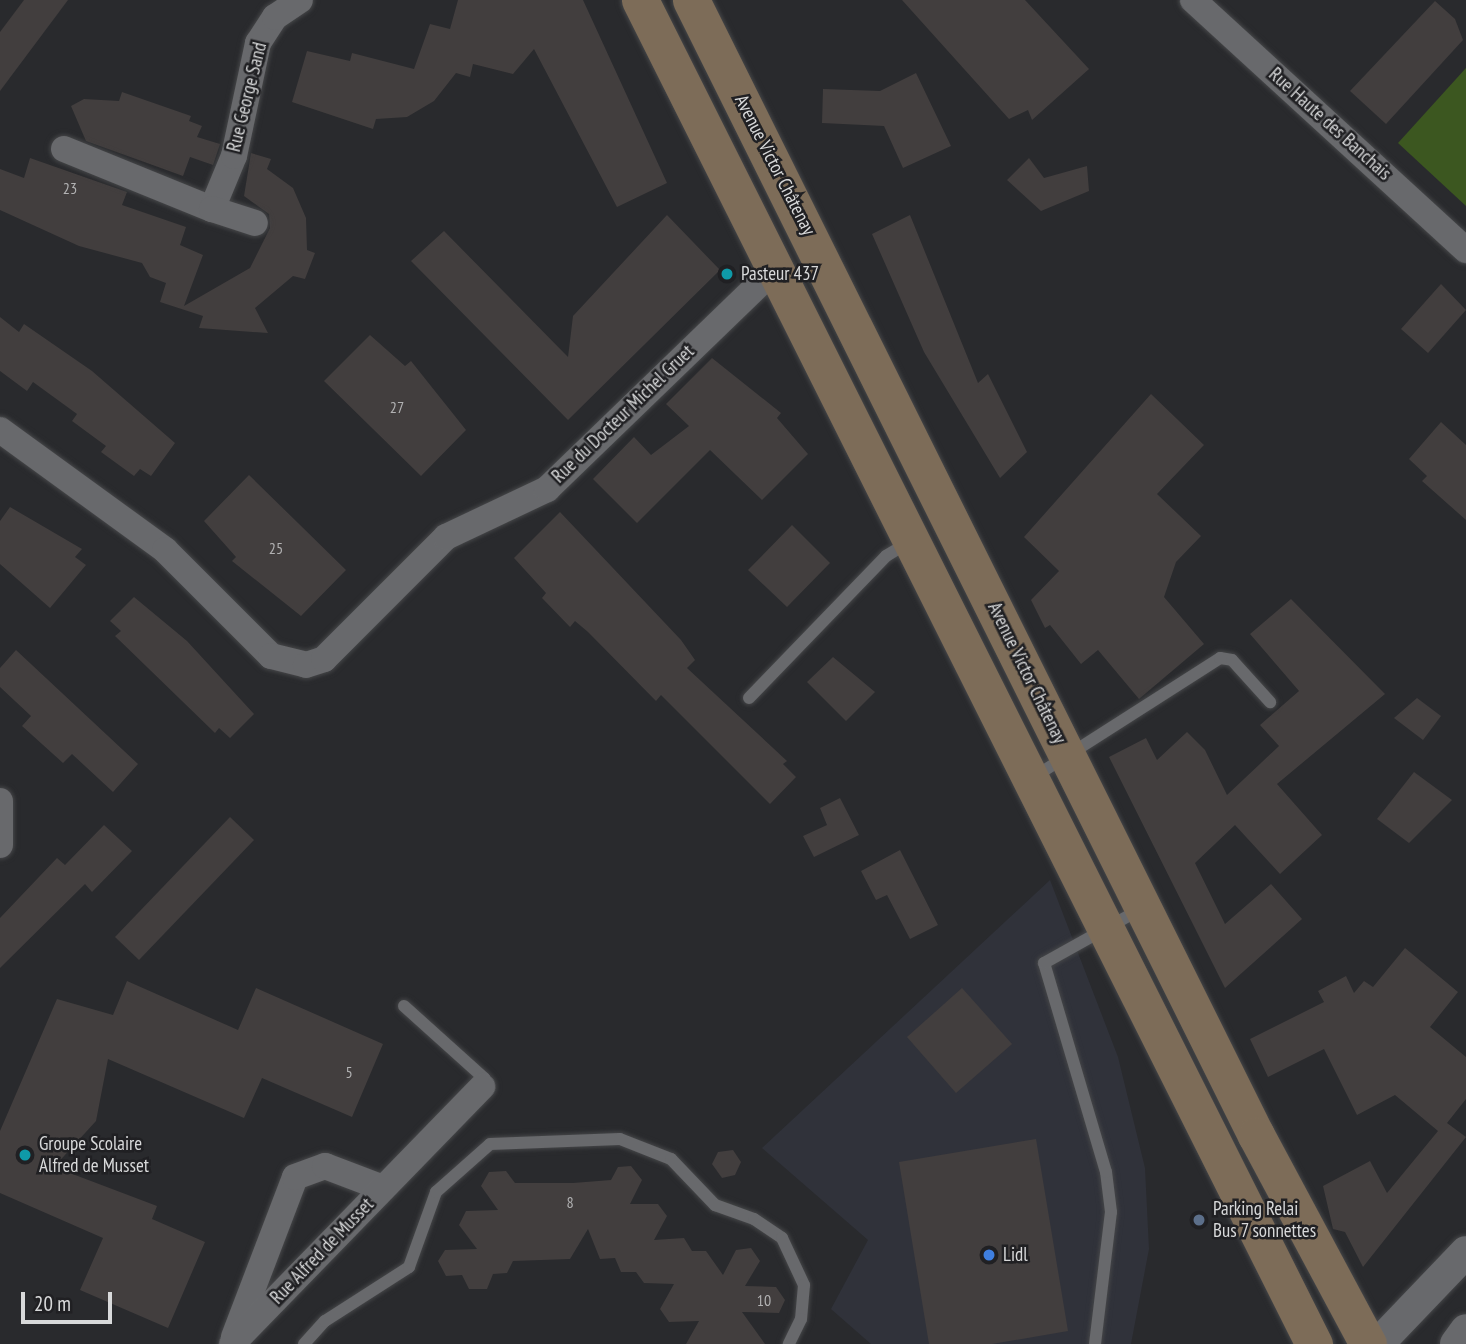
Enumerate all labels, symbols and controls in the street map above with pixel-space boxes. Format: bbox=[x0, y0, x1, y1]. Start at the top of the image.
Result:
street label: Rue George Sand bbox=[222, 40, 272, 154]
street label: Rue Haute des Banchais bbox=[1264, 63, 1396, 185]
street label: Avenue Victor Châtenay bbox=[730, 91, 820, 239]
house number: 23 bbox=[63, 178, 77, 198]
place label: Pasteur 437 bbox=[741, 263, 819, 285]
marker: Pasteur 437 bbox=[719, 266, 735, 282]
street label: Rue du Docteur Michel Gruet bbox=[547, 340, 699, 488]
house number: 27 bbox=[390, 397, 404, 417]
house number: 25 bbox=[269, 538, 283, 558]
street label: Avenue Victor Châtenay bbox=[983, 598, 1071, 748]
house number: 5 bbox=[345, 1062, 353, 1082]
place label: Groupe Scolaire Alfred de Musset bbox=[39, 1133, 149, 1177]
marker: Groupe Scolaire Alfred de Musset bbox=[17, 1147, 33, 1163]
house number: 8 bbox=[566, 1192, 574, 1212]
street label: Rue Alfred de Musset bbox=[265, 1193, 379, 1309]
place label: Parking Relai Bus 7 sonnettes bbox=[1213, 1198, 1317, 1242]
marker: Parking Relai Bus 7 sonnettes bbox=[1191, 1212, 1207, 1228]
place label: Lidl bbox=[1003, 1244, 1028, 1266]
marker: Lidl bbox=[981, 1247, 997, 1263]
scale bar bbox=[24, 1278, 116, 1322]
text: 20 m bbox=[34, 1290, 71, 1317]
house number: 10 bbox=[757, 1290, 771, 1310]

